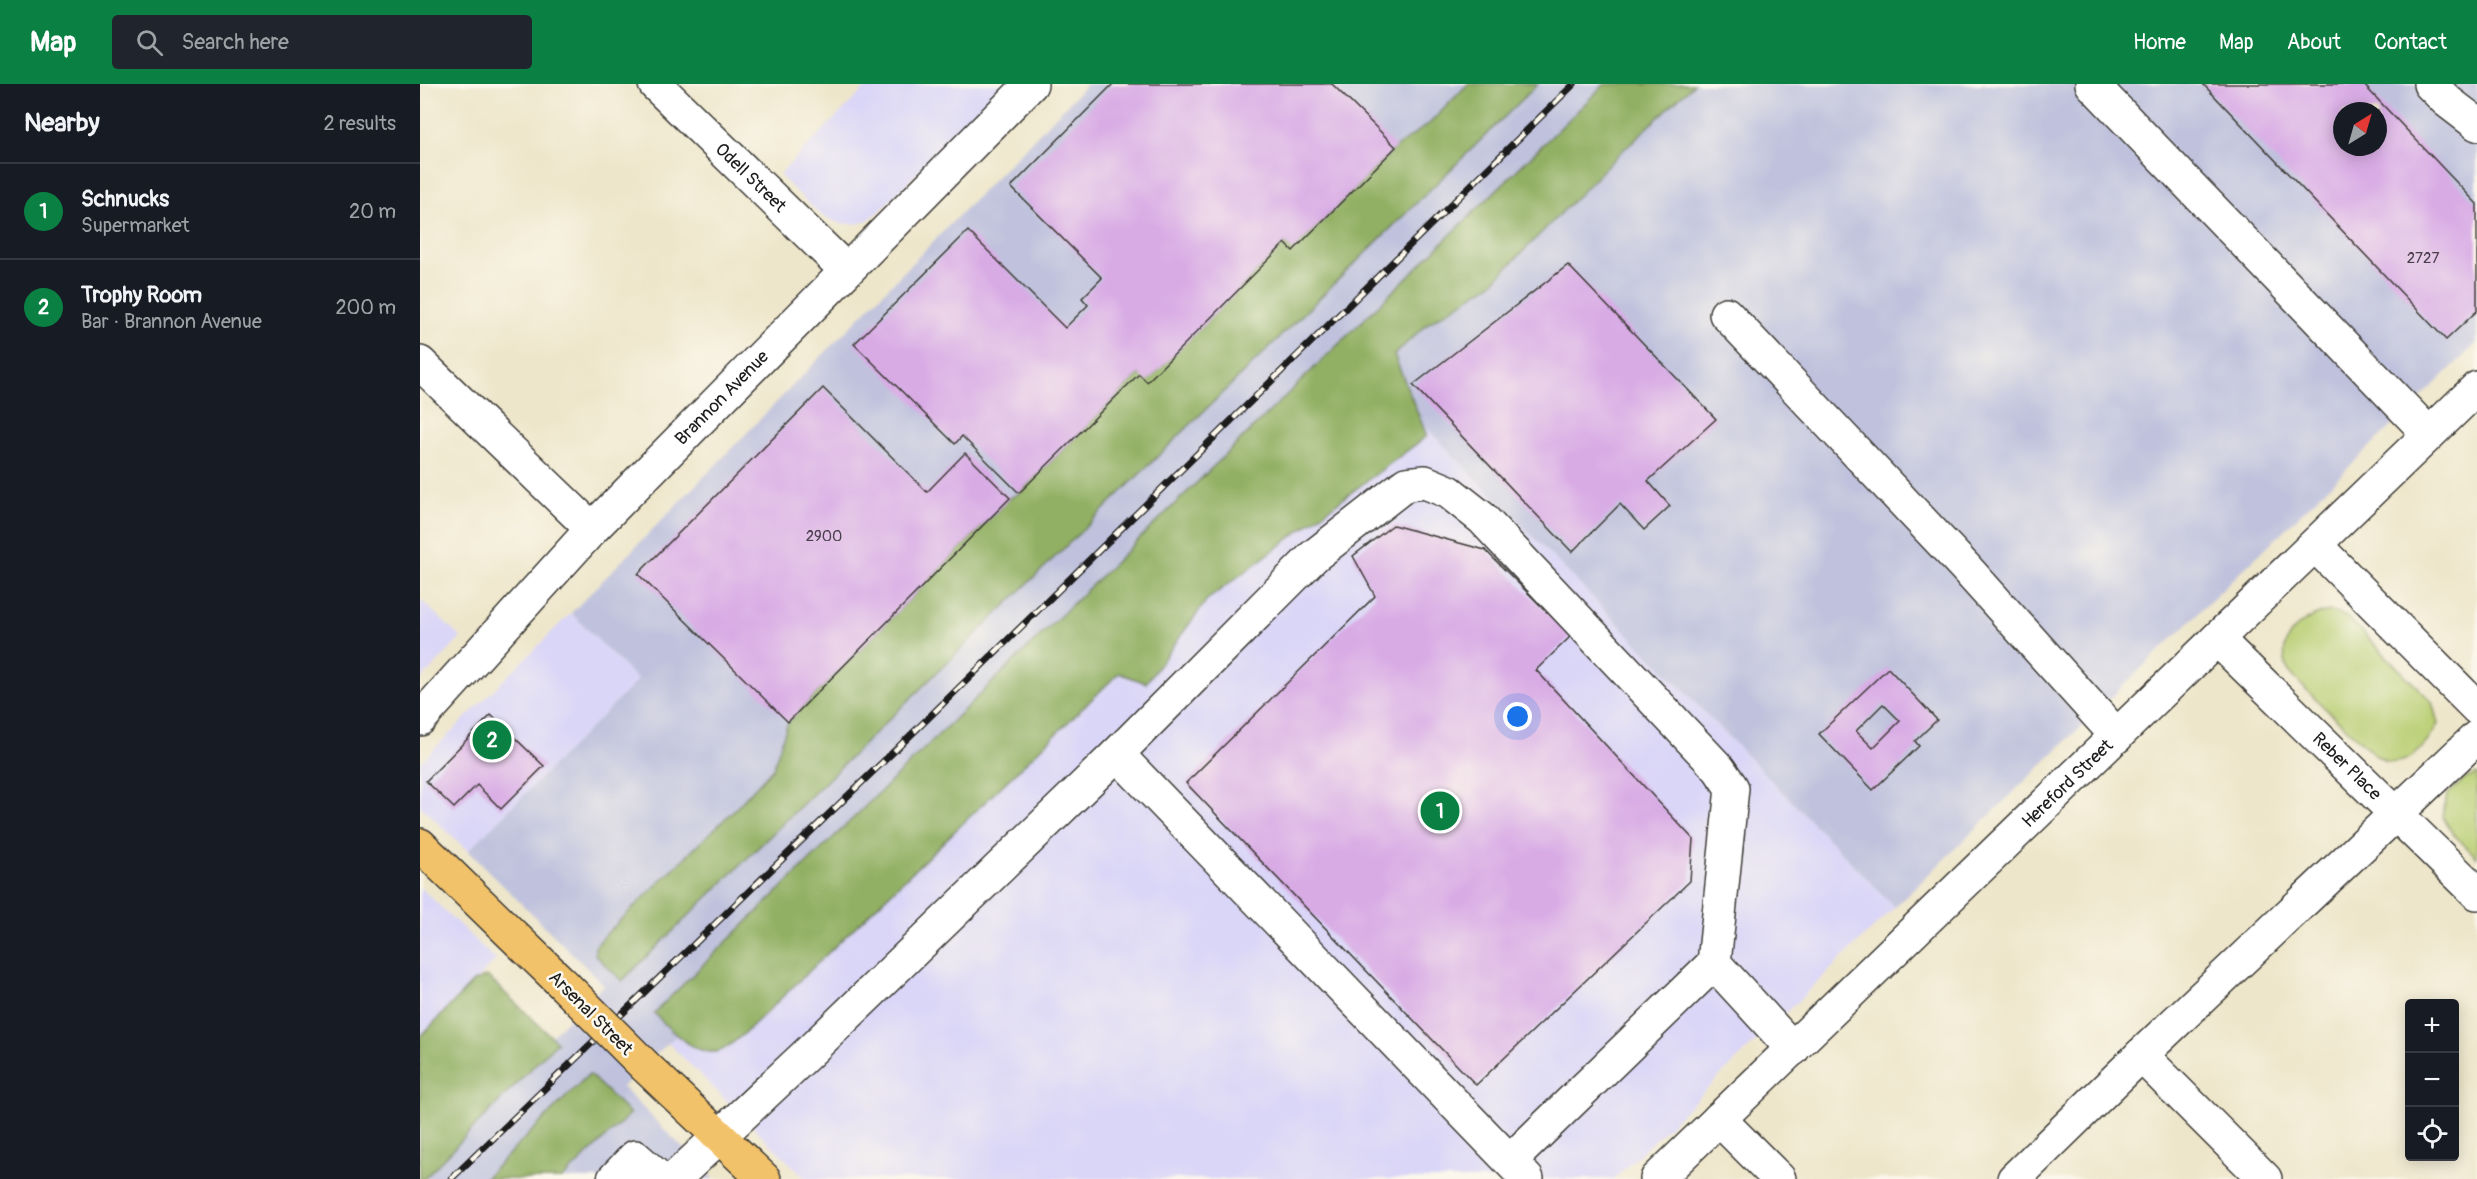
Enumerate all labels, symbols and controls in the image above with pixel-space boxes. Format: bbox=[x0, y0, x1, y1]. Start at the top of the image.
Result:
search box bbox=[112, 15, 532, 69]
text: Map bbox=[30, 25, 76, 60]
icon: search bbox=[133, 26, 166, 59]
text: Search here bbox=[181, 28, 289, 56]
text: Home bbox=[2133, 29, 2186, 56]
text: Map bbox=[2219, 29, 2254, 56]
text: About bbox=[2287, 29, 2341, 56]
text: Contact bbox=[2374, 29, 2447, 56]
north arrow bbox=[2333, 102, 2387, 156]
text: Nearby bbox=[24, 107, 100, 139]
text: 2 results bbox=[324, 111, 396, 136]
street label: Odell Street bbox=[710, 138, 792, 218]
text: Schnucks bbox=[81, 185, 169, 213]
text: 1 bbox=[40, 199, 47, 224]
text: 20 m bbox=[349, 199, 396, 224]
text: Supermarket bbox=[81, 213, 190, 238]
house number: 2727 bbox=[2407, 249, 2439, 268]
text: Trophy Room bbox=[81, 281, 202, 309]
text: 2 bbox=[38, 295, 49, 320]
text: 200 m bbox=[335, 295, 396, 320]
text: Bar · Brannon Avenue bbox=[81, 309, 262, 334]
street label: Brannon Avenue bbox=[670, 345, 774, 450]
house number: 2900 bbox=[806, 527, 842, 546]
your location bbox=[1503, 702, 1532, 731]
pin: 2 bbox=[472, 718, 512, 762]
street label: Reber Place bbox=[2307, 728, 2386, 806]
street label: Hereford Street bbox=[2017, 734, 2119, 833]
pin: 1 bbox=[1420, 788, 1460, 834]
street label: Arsenal Street bbox=[544, 966, 638, 1061]
map controls bbox=[2405, 999, 2459, 1161]
button: + bbox=[2405, 999, 2459, 1053]
button: − bbox=[2405, 1053, 2459, 1107]
button: locate bbox=[2405, 1107, 2459, 1161]

